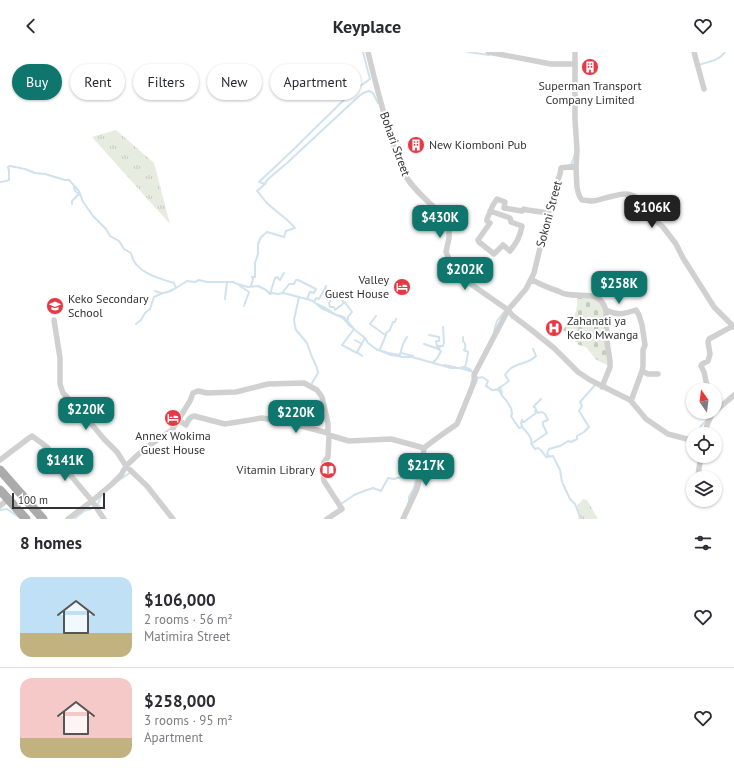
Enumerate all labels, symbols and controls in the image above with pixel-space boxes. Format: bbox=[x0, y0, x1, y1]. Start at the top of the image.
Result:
icon: back bbox=[20, 15, 42, 37]
text: Keyplace bbox=[333, 15, 401, 38]
icon: heart bbox=[692, 15, 714, 37]
building icon: Superman Transport Company Limited bbox=[580, 57, 600, 77]
chip: Buy bbox=[12, 64, 62, 100]
chip: Rent bbox=[70, 64, 125, 100]
chip: Filters bbox=[133, 64, 199, 100]
chip: New bbox=[207, 64, 262, 100]
chip: Apartment bbox=[270, 64, 361, 100]
place label: Superman Transport Company Limited bbox=[538, 78, 642, 107]
street label: Bohari Street bbox=[377, 110, 414, 178]
building icon: New Kiomboni Pub bbox=[406, 135, 426, 155]
place label: New Kiomboni Pub bbox=[429, 137, 527, 152]
street label: Sokoni Street bbox=[532, 179, 565, 249]
pin: $106K bbox=[624, 195, 680, 229]
text: $106K bbox=[633, 199, 671, 216]
pin: $430K bbox=[412, 205, 468, 239]
text: $430K bbox=[421, 209, 459, 226]
pin: $202K bbox=[437, 257, 493, 291]
text: $202K bbox=[446, 261, 484, 278]
pin: $258K bbox=[591, 271, 647, 305]
place label: Valley Guest House bbox=[325, 272, 389, 301]
text: $258K bbox=[600, 275, 638, 292]
hotel icon: Valley Guest House bbox=[392, 277, 412, 297]
place label: Keko Secondary School bbox=[68, 291, 149, 320]
school or university icon: Keko Secondary School bbox=[45, 296, 65, 316]
place label: Zahanati ya Keko Mwanga bbox=[567, 313, 638, 342]
hospital icon: Zahanati ya Keko Mwanga bbox=[544, 318, 564, 338]
north arrow bbox=[686, 383, 722, 419]
map controls bbox=[686, 383, 722, 507]
pin: $220K bbox=[58, 397, 114, 431]
pin: $220K bbox=[268, 400, 324, 434]
text: $220K bbox=[67, 401, 105, 418]
text: $220K bbox=[277, 404, 315, 421]
hotel icon: Annex Wokima Guest House bbox=[163, 408, 183, 428]
button: locate bbox=[686, 427, 722, 463]
place label: Annex Wokima Guest House bbox=[135, 428, 211, 457]
pin: $141K bbox=[37, 448, 93, 482]
text: $141K bbox=[46, 452, 84, 469]
pin: $217K bbox=[398, 453, 454, 487]
text: $217K bbox=[407, 457, 445, 474]
library icon: Vitamin Library bbox=[318, 460, 338, 480]
place label: Vitamin Library bbox=[236, 462, 315, 477]
button: layers bbox=[686, 471, 722, 507]
scale bar bbox=[12, 491, 105, 510]
text: 100 m bbox=[18, 493, 48, 507]
text: 8 homes bbox=[20, 532, 82, 554]
icon: filters bbox=[692, 532, 714, 554]
text: $106,000 bbox=[144, 589, 216, 611]
icon: home bbox=[52, 593, 100, 641]
icon: heart bbox=[692, 606, 714, 628]
text: 2 rooms · 56 m² bbox=[144, 611, 233, 628]
text: Matimira Street bbox=[144, 628, 230, 645]
text: $258,000 bbox=[144, 690, 216, 712]
icon: home bbox=[52, 694, 100, 742]
icon: heart bbox=[692, 707, 714, 729]
text: 3 rooms · 95 m² bbox=[144, 712, 233, 729]
text: Apartment bbox=[144, 729, 203, 746]

